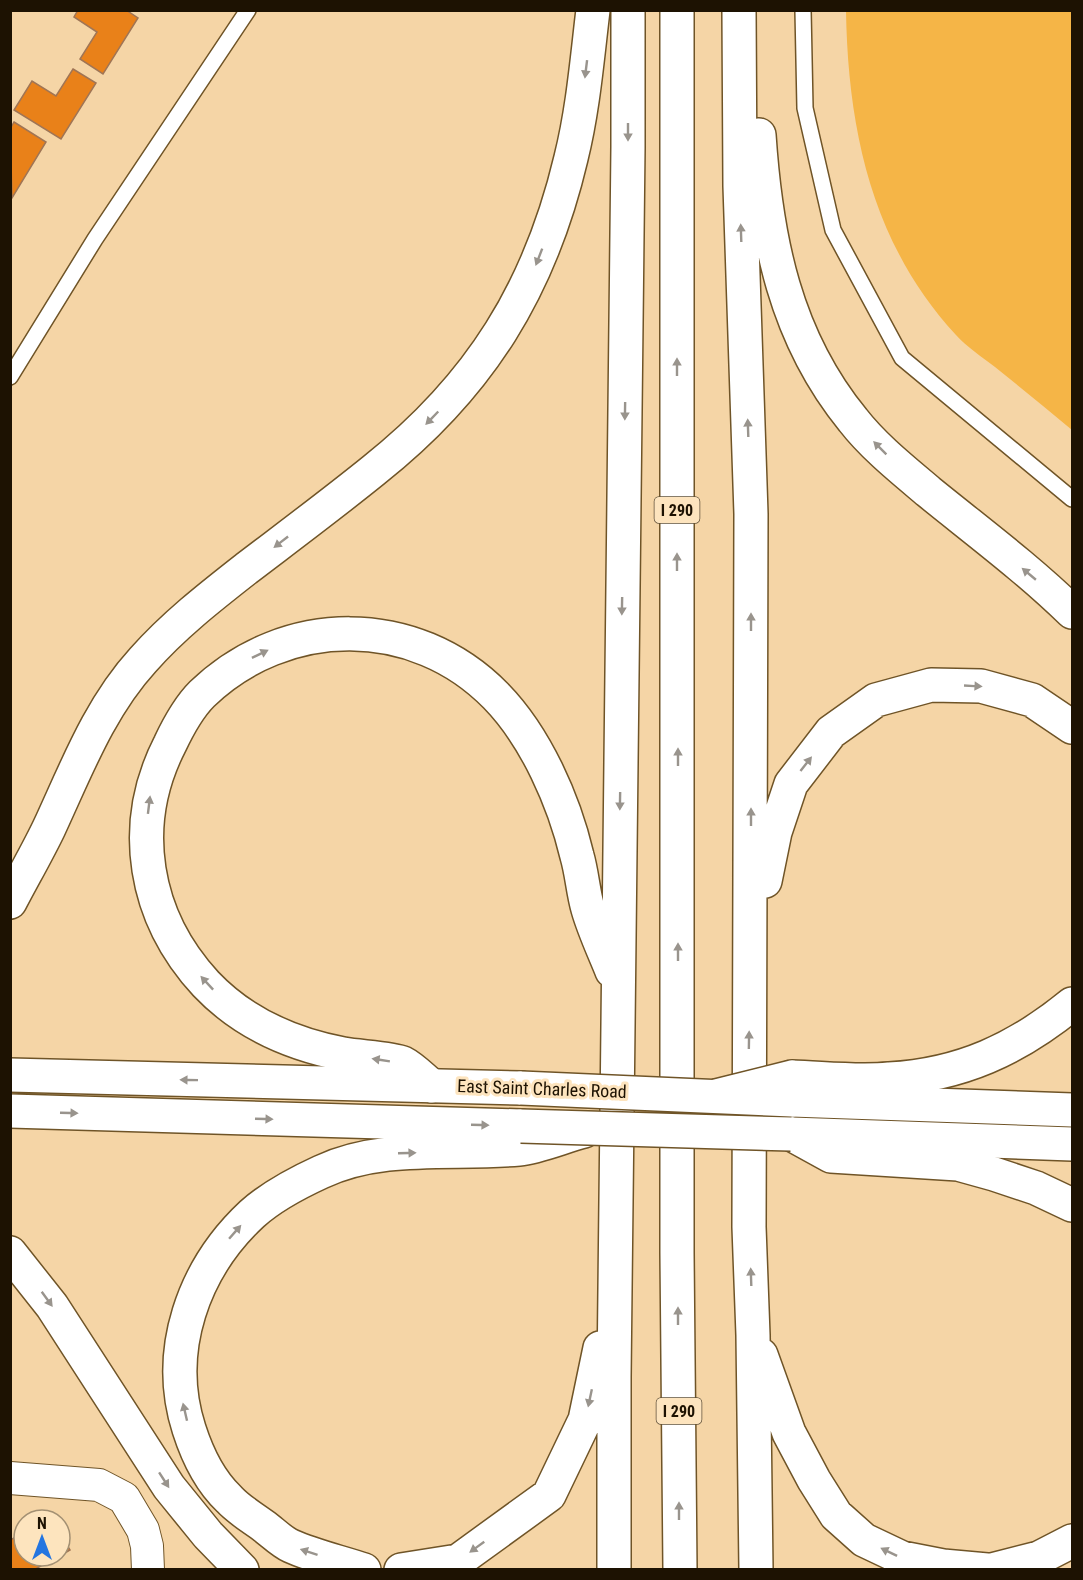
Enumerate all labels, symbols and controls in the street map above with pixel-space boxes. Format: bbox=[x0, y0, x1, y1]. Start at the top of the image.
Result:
one-way arrow bbox=[581, 59, 591, 78]
one-way arrow bbox=[623, 122, 633, 141]
one-way arrow bbox=[737, 223, 746, 242]
one-way arrow bbox=[534, 248, 544, 266]
one-way arrow bbox=[672, 357, 682, 376]
one-way arrow bbox=[620, 401, 629, 420]
one-way arrow bbox=[425, 411, 439, 426]
one-way arrow bbox=[743, 418, 753, 437]
one-way arrow bbox=[873, 440, 887, 455]
road number: I 290 bbox=[654, 497, 700, 523]
one-way arrow bbox=[274, 535, 289, 547]
one-way arrow bbox=[672, 552, 682, 571]
one-way arrow bbox=[1021, 567, 1037, 580]
one-way arrow bbox=[617, 596, 627, 615]
one-way arrow bbox=[746, 613, 756, 632]
one-way arrow bbox=[251, 650, 269, 660]
one-way arrow bbox=[963, 682, 982, 691]
one-way arrow bbox=[673, 747, 683, 766]
one-way arrow bbox=[799, 756, 812, 772]
one-way arrow bbox=[615, 791, 625, 810]
one-way arrow bbox=[144, 795, 153, 814]
one-way arrow bbox=[746, 808, 756, 827]
one-way arrow bbox=[673, 942, 683, 961]
one-way arrow bbox=[200, 976, 214, 991]
one-way arrow bbox=[744, 1030, 754, 1049]
one-way arrow bbox=[371, 1055, 390, 1064]
one-way arrow bbox=[180, 1075, 199, 1085]
street label: East Saint Charles Road bbox=[457, 1075, 627, 1102]
one-way arrow bbox=[59, 1108, 78, 1118]
one-way arrow bbox=[254, 1115, 273, 1124]
one-way arrow bbox=[470, 1121, 489, 1130]
one-way arrow bbox=[398, 1149, 417, 1158]
one-way arrow bbox=[228, 1225, 241, 1240]
one-way arrow bbox=[746, 1267, 756, 1286]
one-way arrow bbox=[41, 1290, 53, 1306]
one-way arrow bbox=[673, 1307, 683, 1326]
one-way arrow bbox=[585, 1388, 594, 1407]
road number: I 290 bbox=[656, 1398, 702, 1424]
one-way arrow bbox=[179, 1403, 189, 1422]
one-way arrow bbox=[159, 1472, 170, 1488]
one-way arrow bbox=[675, 1502, 684, 1521]
north arrow bbox=[12, 1508, 72, 1568]
text: N bbox=[37, 1514, 47, 1533]
one-way arrow bbox=[470, 1541, 486, 1553]
one-way arrow bbox=[300, 1546, 318, 1556]
one-way arrow bbox=[880, 1547, 897, 1557]

